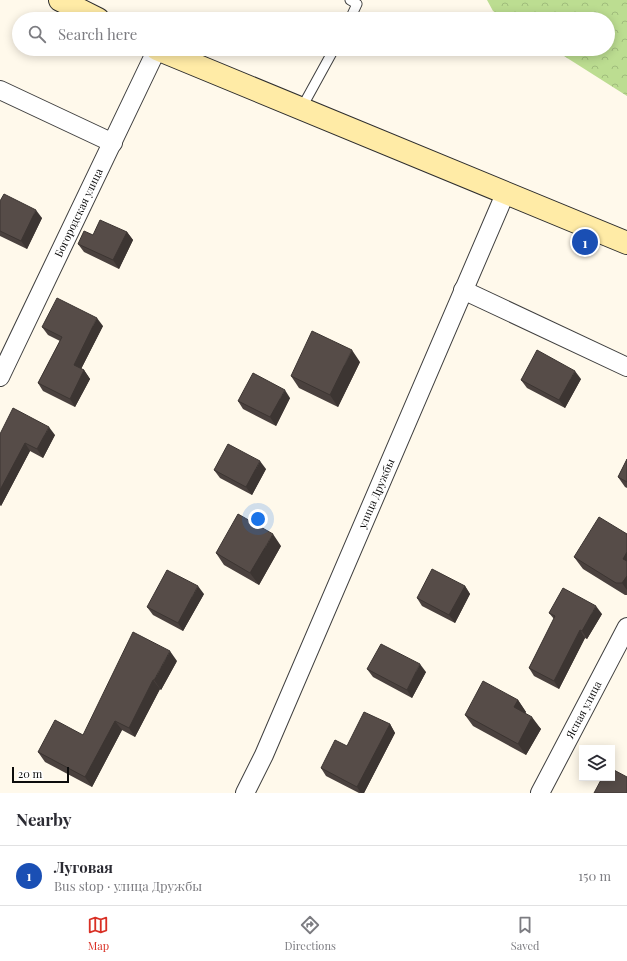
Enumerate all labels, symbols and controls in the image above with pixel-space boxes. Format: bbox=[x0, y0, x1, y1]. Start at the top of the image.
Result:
search box bbox=[12, 12, 615, 56]
icon: search bbox=[26, 23, 48, 45]
text: Search here bbox=[58, 24, 137, 44]
street label: Богородская улица bbox=[50, 165, 106, 260]
pin: 1 bbox=[572, 227, 598, 257]
street label: улица Дружбы bbox=[354, 455, 398, 532]
your location bbox=[248, 509, 268, 529]
street label: Ясная улица bbox=[561, 678, 605, 742]
map controls bbox=[579, 745, 615, 781]
button: layers bbox=[579, 745, 615, 781]
scale bar bbox=[12, 765, 69, 784]
text: 20 m bbox=[18, 766, 42, 781]
text: Nearby bbox=[16, 808, 71, 830]
text: Луговая bbox=[54, 857, 113, 877]
text: 1 bbox=[27, 867, 31, 884]
text: 150 m bbox=[578, 867, 611, 884]
text: Bus stop · улица Дружбы bbox=[54, 877, 202, 894]
tab: Map bbox=[87, 914, 109, 953]
tab: Directions bbox=[284, 914, 336, 953]
tab: Saved bbox=[511, 914, 539, 953]

